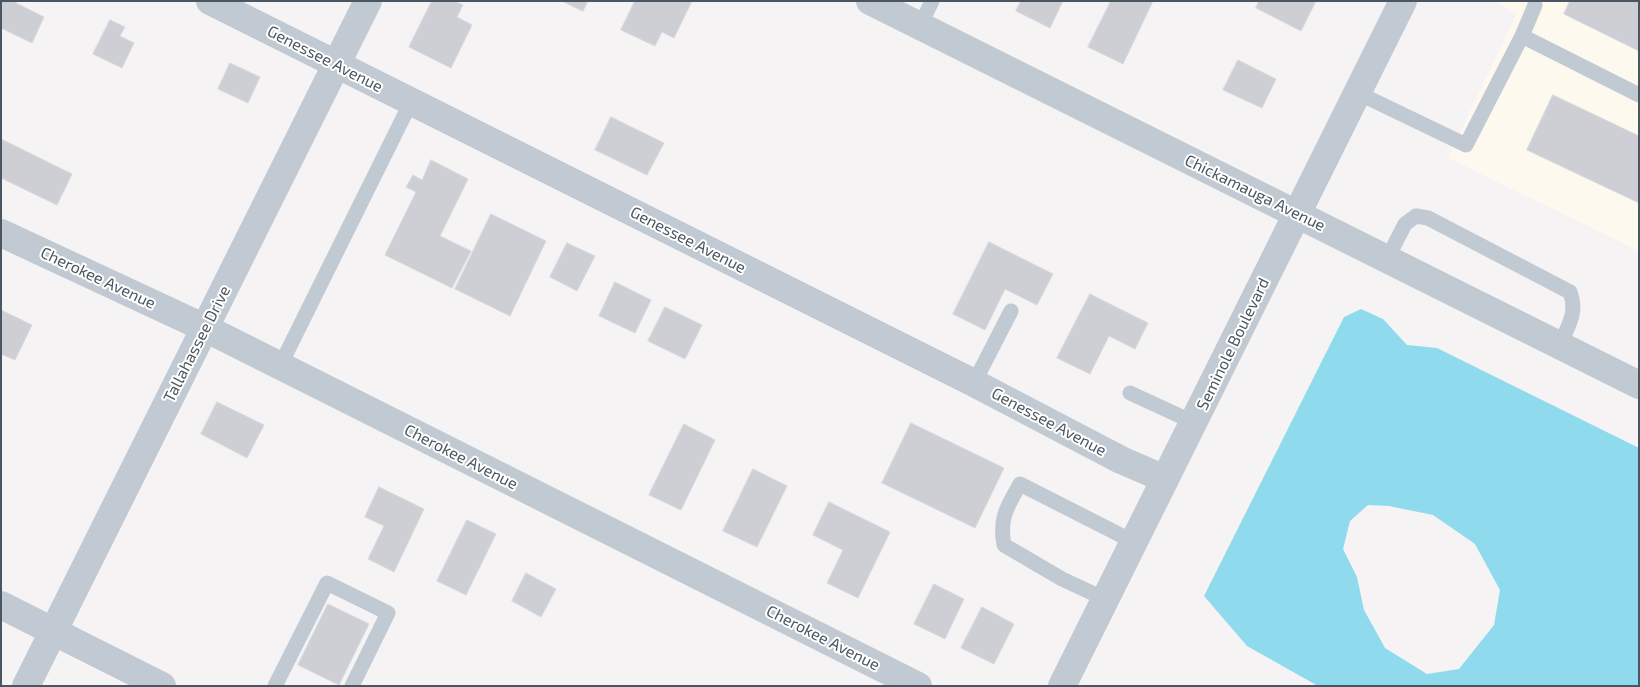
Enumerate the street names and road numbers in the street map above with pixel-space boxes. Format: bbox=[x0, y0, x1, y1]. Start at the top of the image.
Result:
street label: Genessee Avenue bbox=[264, 22, 386, 96]
street label: Chickamauga Avenue bbox=[1182, 151, 1328, 235]
street label: Genessee Avenue bbox=[627, 203, 749, 277]
street label: Cherokee Avenue bbox=[37, 243, 159, 313]
street label: Seminole Boulevard bbox=[1193, 275, 1273, 413]
street label: Tallahassee Drive bbox=[159, 283, 235, 405]
street label: Genessee Avenue bbox=[988, 384, 1110, 460]
street label: Cherokee Avenue bbox=[401, 420, 521, 494]
street label: Cherokee Avenue bbox=[763, 601, 883, 675]

